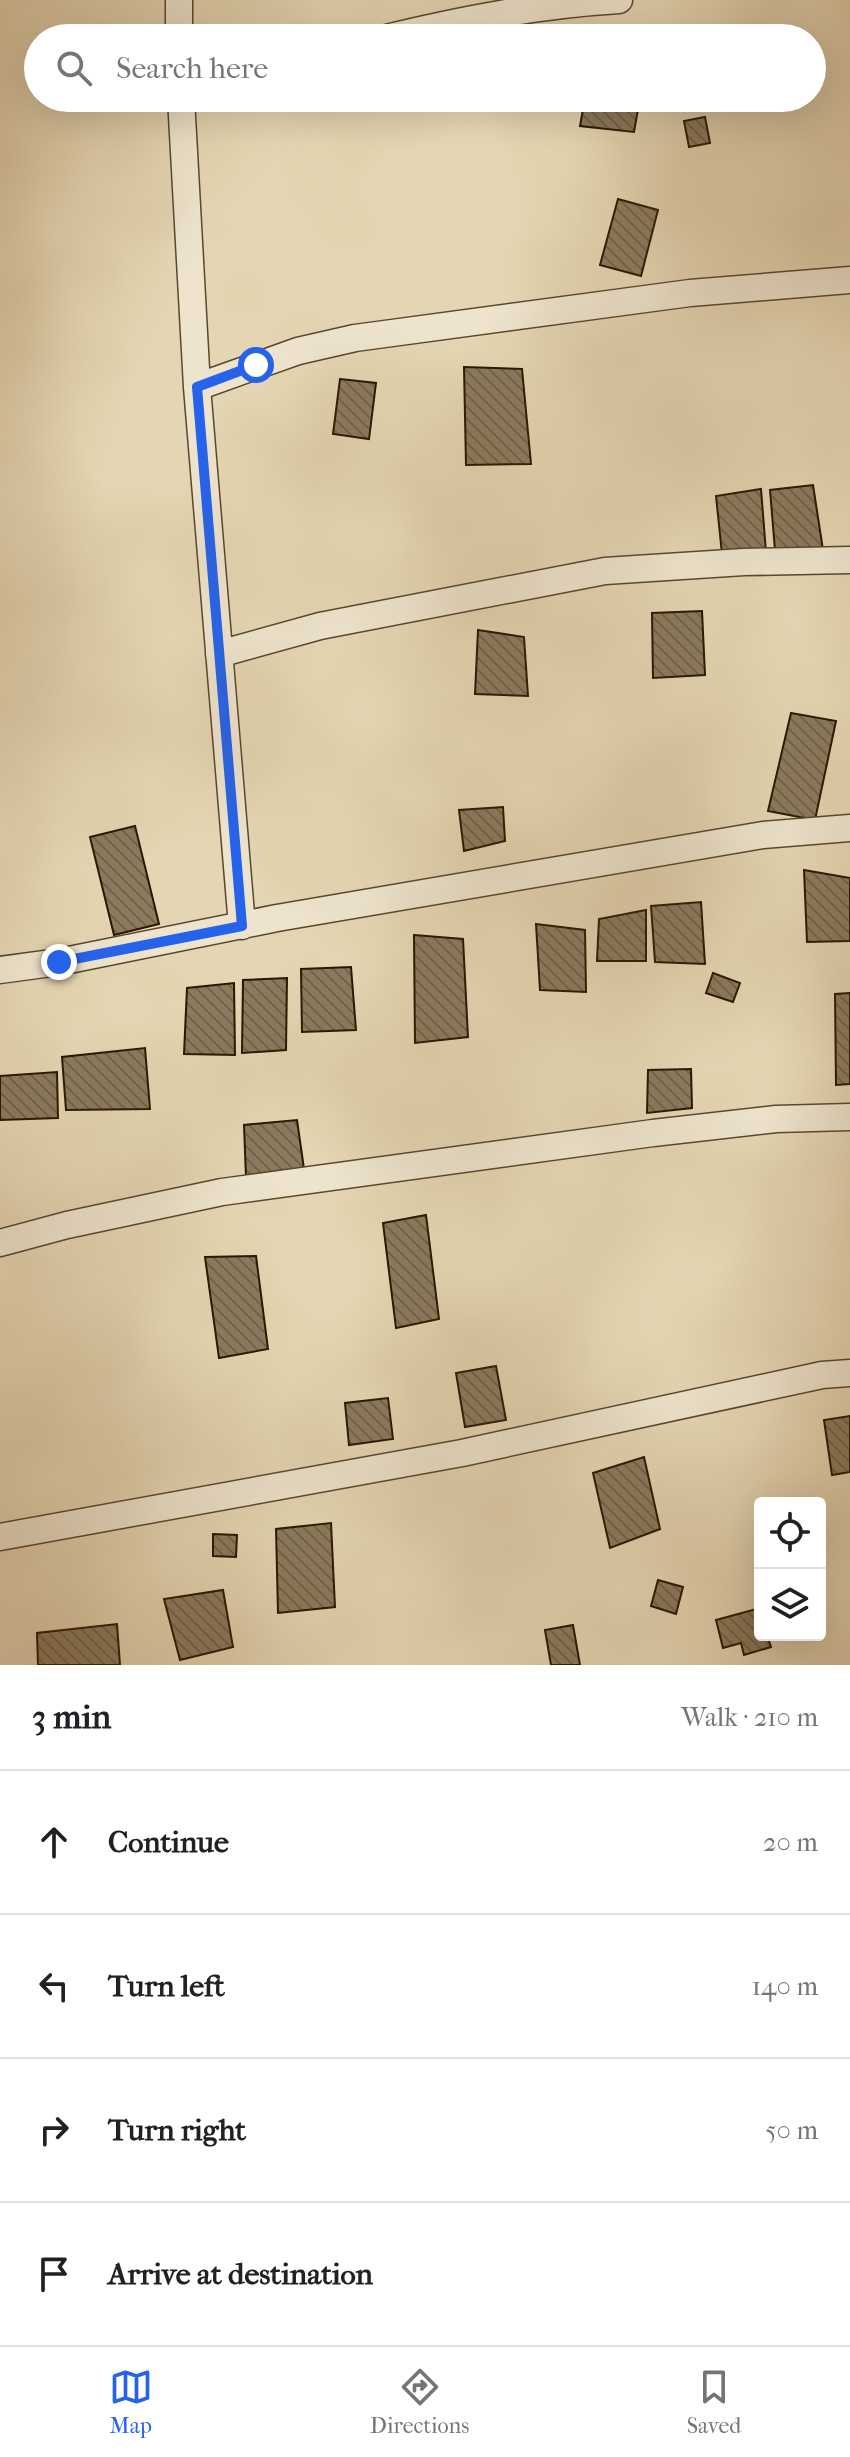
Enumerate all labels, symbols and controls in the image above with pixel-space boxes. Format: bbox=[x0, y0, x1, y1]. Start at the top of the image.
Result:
search box bbox=[24, 24, 826, 112]
icon: search bbox=[52, 46, 96, 90]
text: Search here bbox=[116, 51, 268, 86]
route start bbox=[238, 347, 274, 383]
route end bbox=[41, 944, 77, 980]
map controls bbox=[754, 1497, 826, 1641]
button: locate bbox=[754, 1497, 826, 1569]
button: layers bbox=[754, 1569, 826, 1641]
text: 3 min bbox=[32, 1697, 111, 1737]
text: Walk · 210 m bbox=[681, 1702, 818, 1733]
icon: ahead bbox=[32, 1820, 76, 1864]
text: Continue bbox=[108, 1825, 229, 1860]
text: 20 m bbox=[763, 1827, 818, 1858]
icon: left bbox=[32, 1964, 76, 2008]
text: Turn left bbox=[108, 1969, 225, 2004]
text: 140 m bbox=[752, 1971, 818, 2002]
icon: right bbox=[32, 2108, 76, 2152]
text: Turn right bbox=[108, 2113, 246, 2148]
text: 50 m bbox=[765, 2115, 818, 2146]
icon: arrive bbox=[32, 2252, 76, 2296]
text: Arrive at destination bbox=[108, 2257, 373, 2292]
tab: Map bbox=[109, 2365, 153, 2439]
tab: Directions bbox=[370, 2365, 469, 2439]
tab: Saved bbox=[687, 2365, 741, 2439]

